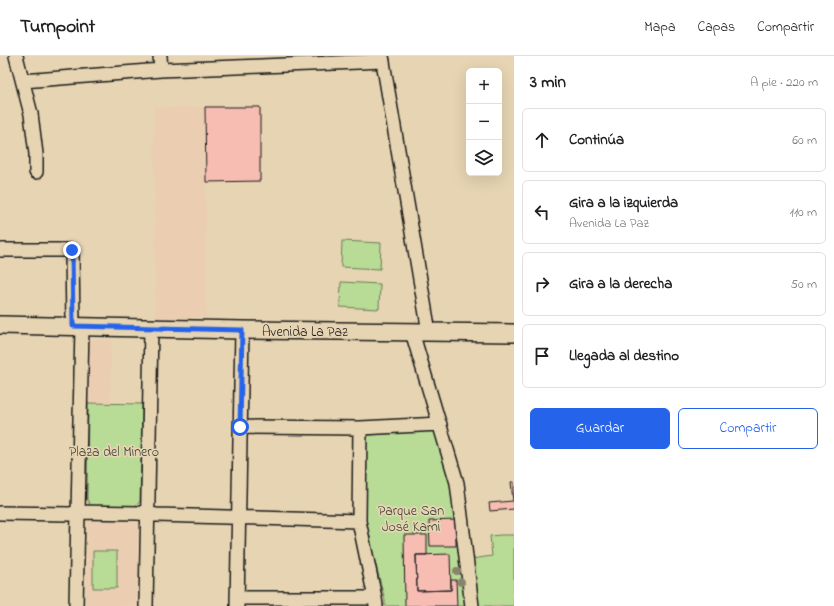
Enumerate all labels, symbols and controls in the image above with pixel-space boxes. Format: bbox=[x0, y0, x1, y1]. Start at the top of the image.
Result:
text: Turnpoint bbox=[20, 14, 95, 41]
text: Mapa bbox=[644, 17, 676, 38]
text: Capas bbox=[698, 17, 735, 38]
text: Compartir bbox=[757, 17, 814, 38]
map controls bbox=[466, 68, 502, 176]
button: + bbox=[466, 68, 502, 104]
text: 3 min bbox=[530, 70, 566, 95]
text: A pie · 220 m bbox=[750, 73, 818, 92]
button: − bbox=[466, 104, 502, 140]
icon: ahead bbox=[531, 129, 553, 151]
text: Continúa bbox=[569, 129, 624, 151]
text: 60 m bbox=[792, 131, 817, 150]
button: layers bbox=[466, 140, 502, 176]
text: Gira a la izquierda bbox=[569, 192, 678, 214]
icon: left bbox=[531, 201, 553, 223]
text: 110 m bbox=[790, 203, 817, 222]
text: Avenida La Paz bbox=[569, 214, 649, 233]
route end bbox=[63, 241, 81, 259]
icon: right bbox=[531, 273, 553, 295]
text: Gira a la derecha bbox=[569, 273, 672, 295]
text: 50 m bbox=[791, 275, 817, 294]
street label: Avenida La Paz bbox=[262, 322, 348, 343]
icon: arrive bbox=[531, 345, 553, 367]
text: Llegada al destino bbox=[569, 345, 679, 367]
button: Guardar bbox=[530, 408, 670, 449]
button: Compartir bbox=[678, 408, 818, 449]
route start bbox=[231, 418, 249, 436]
park label: Plaza del Minero bbox=[69, 442, 159, 463]
park label: Parque San José Kami bbox=[378, 501, 444, 538]

